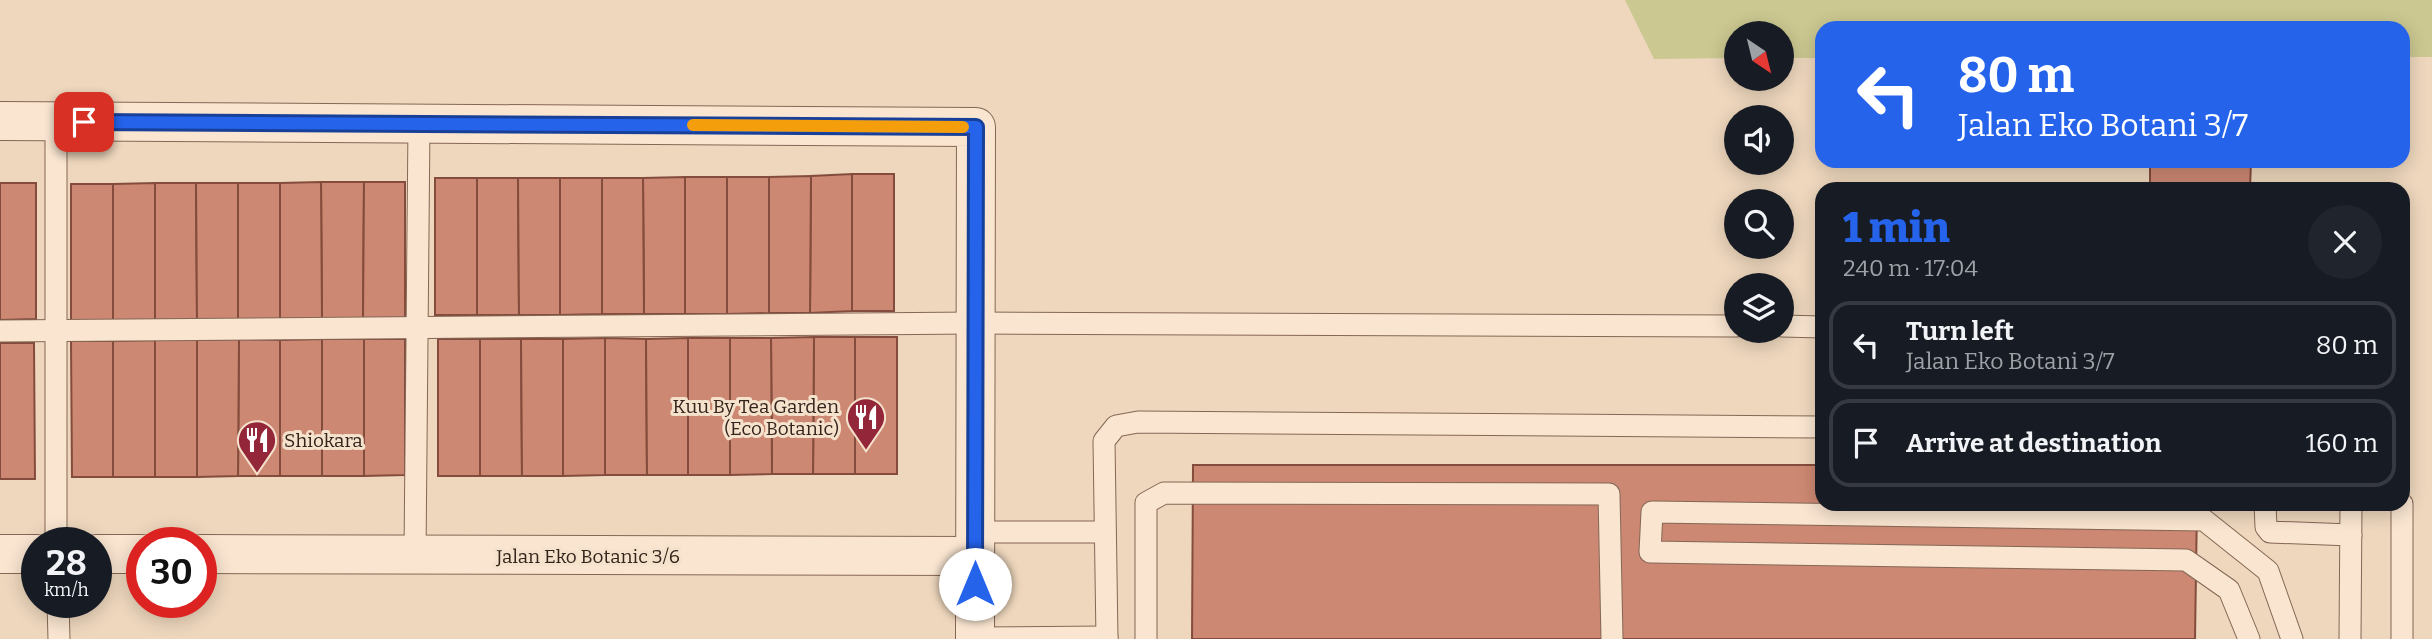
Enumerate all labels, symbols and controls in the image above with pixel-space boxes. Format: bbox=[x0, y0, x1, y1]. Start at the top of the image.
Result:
north arrow bbox=[1724, 21, 1794, 91]
map controls bbox=[1724, 21, 1794, 343]
text: 80 m bbox=[1958, 46, 2074, 105]
icon: left bbox=[1843, 49, 1934, 140]
pin bbox=[54, 92, 114, 152]
icon: arrive bbox=[65, 103, 103, 141]
button: sound bbox=[1724, 105, 1794, 175]
text: Jalan Eko Botani 3/7 bbox=[1958, 106, 2248, 144]
button: search bbox=[1724, 189, 1794, 259]
text: 1 min bbox=[1843, 203, 1950, 253]
button: close bbox=[2308, 205, 2382, 279]
text: 240 m · 17:04 bbox=[1843, 254, 1978, 282]
button: layers bbox=[1724, 273, 1794, 343]
text: Turn left bbox=[1906, 316, 2014, 347]
icon: left bbox=[1847, 326, 1885, 364]
text: 80 m bbox=[2316, 330, 2378, 361]
text: Jalan Eko Botani 3/7 bbox=[1906, 347, 2114, 375]
place label: Kuu By Tea Garden (Eco Botanic) bbox=[673, 395, 839, 440]
restaurant icon: Kuu By Tea Garden (Eco Botanic) bbox=[845, 396, 887, 451]
restaurant icon: Shiokara bbox=[236, 419, 278, 474]
icon: arrive bbox=[1847, 424, 1885, 462]
text: Arrive at destination bbox=[1906, 428, 2161, 459]
text: 160 m bbox=[2306, 428, 2378, 459]
place label: Shiokara bbox=[284, 429, 363, 452]
speed limit sign: 30 bbox=[126, 527, 217, 618]
text: 28 bbox=[46, 542, 87, 584]
street label: Jalan Eko Botanic 3/6 bbox=[495, 545, 680, 568]
position arrow bbox=[938, 547, 1012, 621]
text: km/h bbox=[44, 579, 89, 601]

